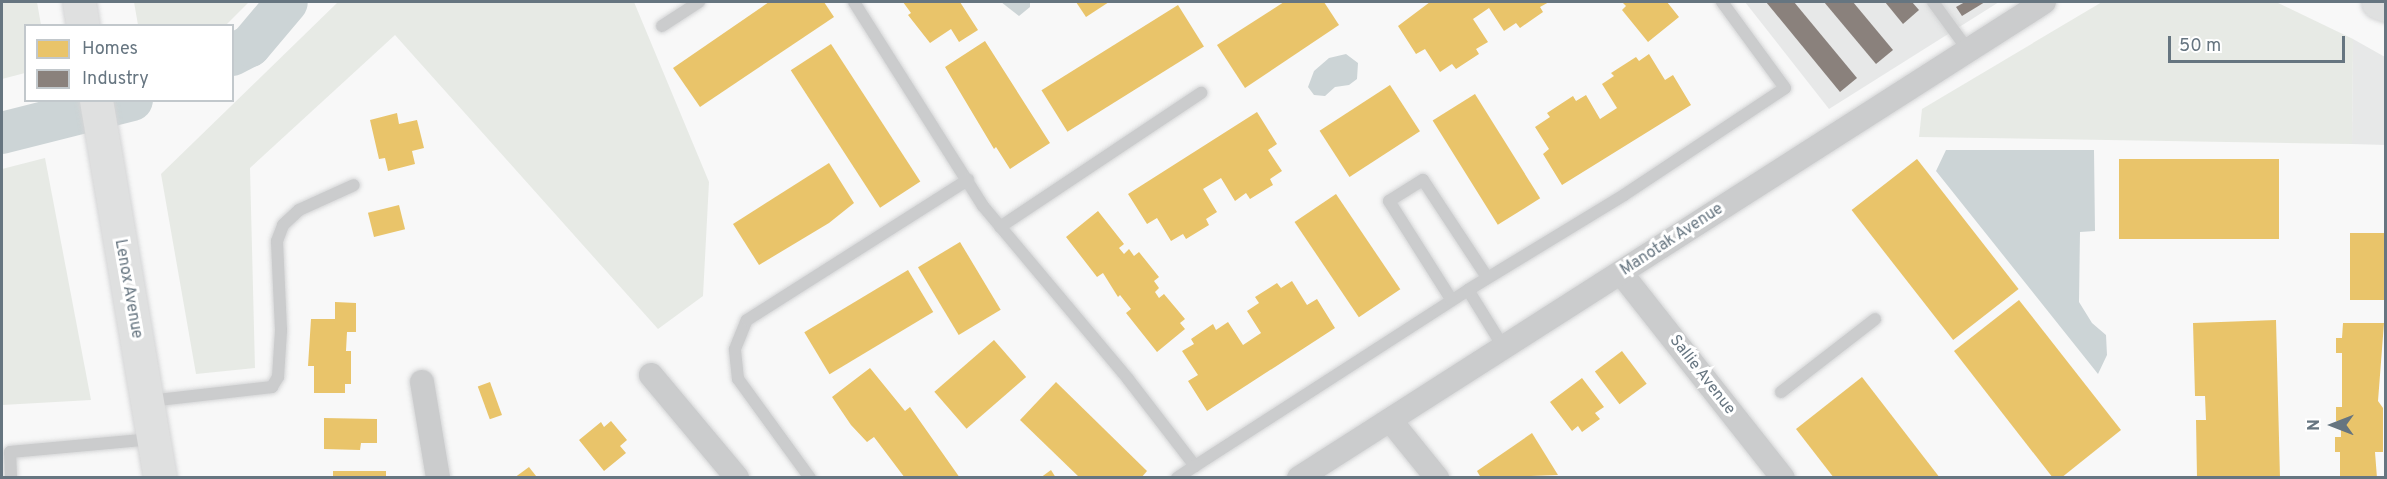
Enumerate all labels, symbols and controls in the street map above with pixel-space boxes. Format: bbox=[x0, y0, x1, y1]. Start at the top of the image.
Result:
legend bbox=[24, 24, 234, 102]
scale bar bbox=[2171, 24, 2348, 62]
text: 50 m bbox=[2179, 35, 2221, 58]
text: Homes bbox=[82, 38, 138, 61]
text: Industry bbox=[82, 68, 149, 91]
street label: Manotak Avenue bbox=[1617, 200, 1727, 280]
street label: Lenox Avenue bbox=[110, 238, 146, 340]
street label: Sallie Avenue bbox=[1665, 331, 1739, 419]
north arrow bbox=[2303, 395, 2363, 455]
text: N bbox=[2305, 419, 2325, 431]

